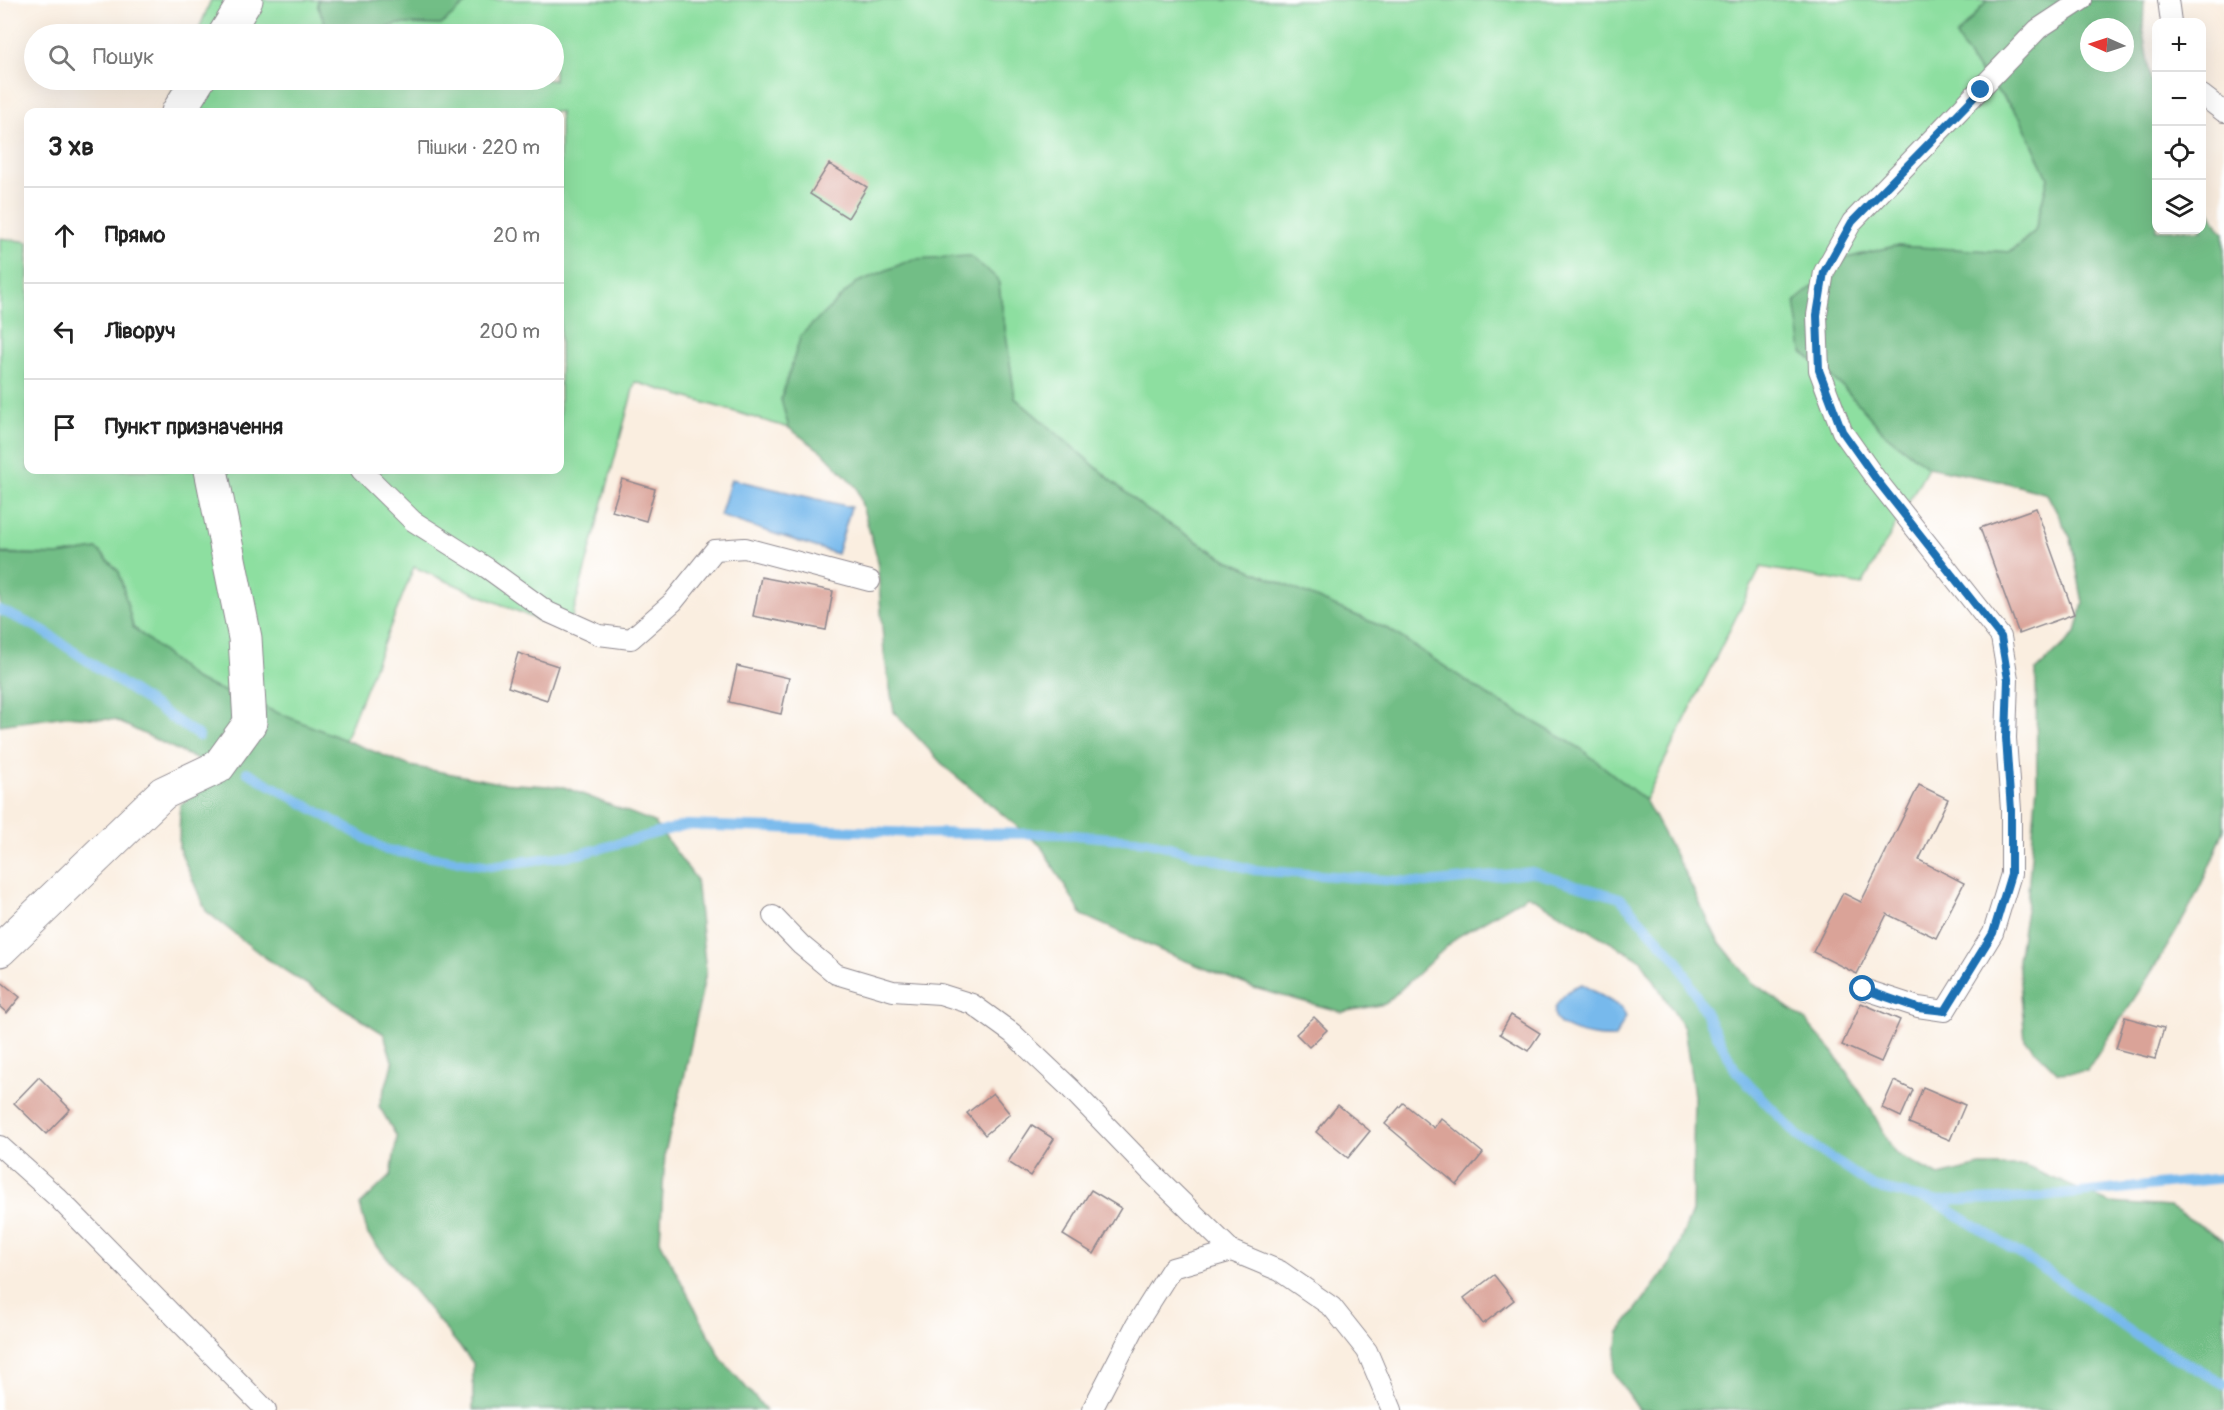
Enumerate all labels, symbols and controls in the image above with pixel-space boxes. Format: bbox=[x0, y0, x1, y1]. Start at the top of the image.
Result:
north arrow bbox=[2080, 18, 2134, 72]
map controls bbox=[2152, 18, 2206, 234]
button: + bbox=[2152, 18, 2206, 72]
search box bbox=[24, 24, 564, 90]
icon: search bbox=[45, 41, 78, 74]
text: Пошук bbox=[93, 43, 154, 71]
button: − bbox=[2152, 72, 2206, 126]
route end bbox=[1967, 76, 1993, 102]
button: locate bbox=[2152, 126, 2206, 180]
text: 3 хв bbox=[48, 131, 94, 163]
text: Пішки · 220 m bbox=[418, 135, 540, 160]
button: layers bbox=[2152, 180, 2206, 234]
icon: ahead bbox=[48, 219, 81, 252]
text: Прямо bbox=[105, 221, 165, 249]
text: 20 m bbox=[493, 223, 540, 248]
icon: left bbox=[48, 315, 81, 348]
text: Ліворуч bbox=[105, 317, 176, 345]
text: 200 m bbox=[479, 319, 540, 344]
icon: arrive bbox=[48, 411, 81, 444]
text: Пункт призначення bbox=[105, 413, 283, 441]
route start bbox=[1849, 975, 1875, 1001]

